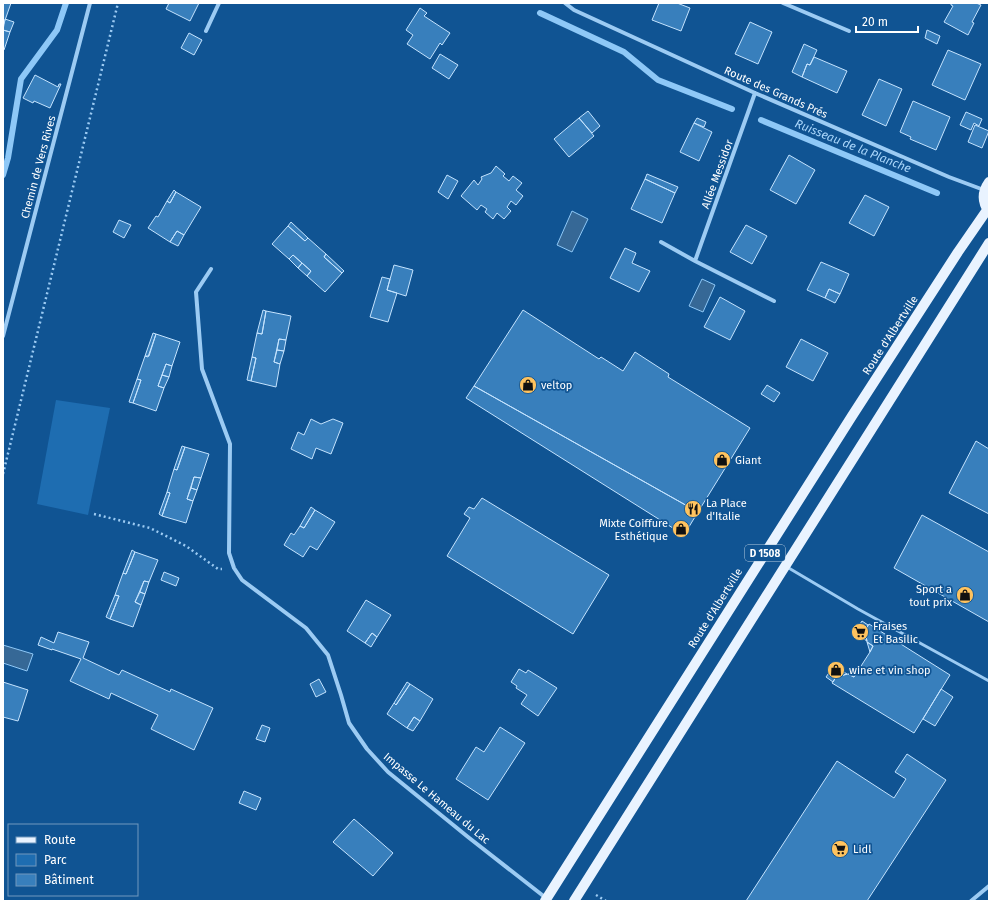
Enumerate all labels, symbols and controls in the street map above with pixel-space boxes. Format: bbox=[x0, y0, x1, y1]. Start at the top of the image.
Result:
scale bar bbox=[856, 8, 918, 34]
text: 20 m bbox=[862, 15, 888, 29]
street label: Route des Grands Prés bbox=[722, 64, 829, 121]
street label: Chemin de Vers Rives bbox=[18, 114, 58, 220]
water label: Ruisseau de la Planche bbox=[793, 116, 913, 176]
street label: Allée Messidor bbox=[699, 137, 736, 211]
street label: Route d'Albertville bbox=[860, 293, 921, 377]
shop icon: veltop bbox=[518, 375, 538, 395]
place label: veltop bbox=[541, 379, 572, 392]
shop icon: Giant bbox=[712, 450, 732, 470]
place label: Giant bbox=[735, 454, 761, 467]
place label: La Place d'Italie bbox=[706, 497, 747, 523]
restaurant icon: La Place d'Italie bbox=[683, 499, 703, 519]
place label: Mixte Coiffure Esthétique bbox=[599, 517, 668, 543]
shop icon: Mixte Coiffure Esthétique bbox=[671, 519, 691, 539]
road number: D 1508 bbox=[745, 545, 785, 561]
street label: Route d'Albertville bbox=[686, 566, 745, 651]
place label: Sport a tout prix bbox=[909, 583, 953, 609]
shop icon: Sport a tout prix bbox=[955, 585, 975, 605]
place label: Fraises Et Basilic bbox=[873, 620, 918, 646]
supermarket icon: Fraises Et Basilic bbox=[850, 622, 870, 642]
shop icon: wine et vin shop bbox=[826, 660, 846, 680]
place label: wine et vin shop bbox=[849, 664, 931, 677]
street label: Impasse Le Hameau du Lac bbox=[381, 750, 492, 847]
legend bbox=[8, 824, 138, 896]
text: Route bbox=[44, 833, 76, 847]
supermarket icon: Lidl bbox=[830, 839, 850, 859]
place label: Lidl bbox=[853, 843, 871, 856]
text: Parc bbox=[44, 853, 67, 867]
text: Bâtiment bbox=[44, 873, 94, 887]

